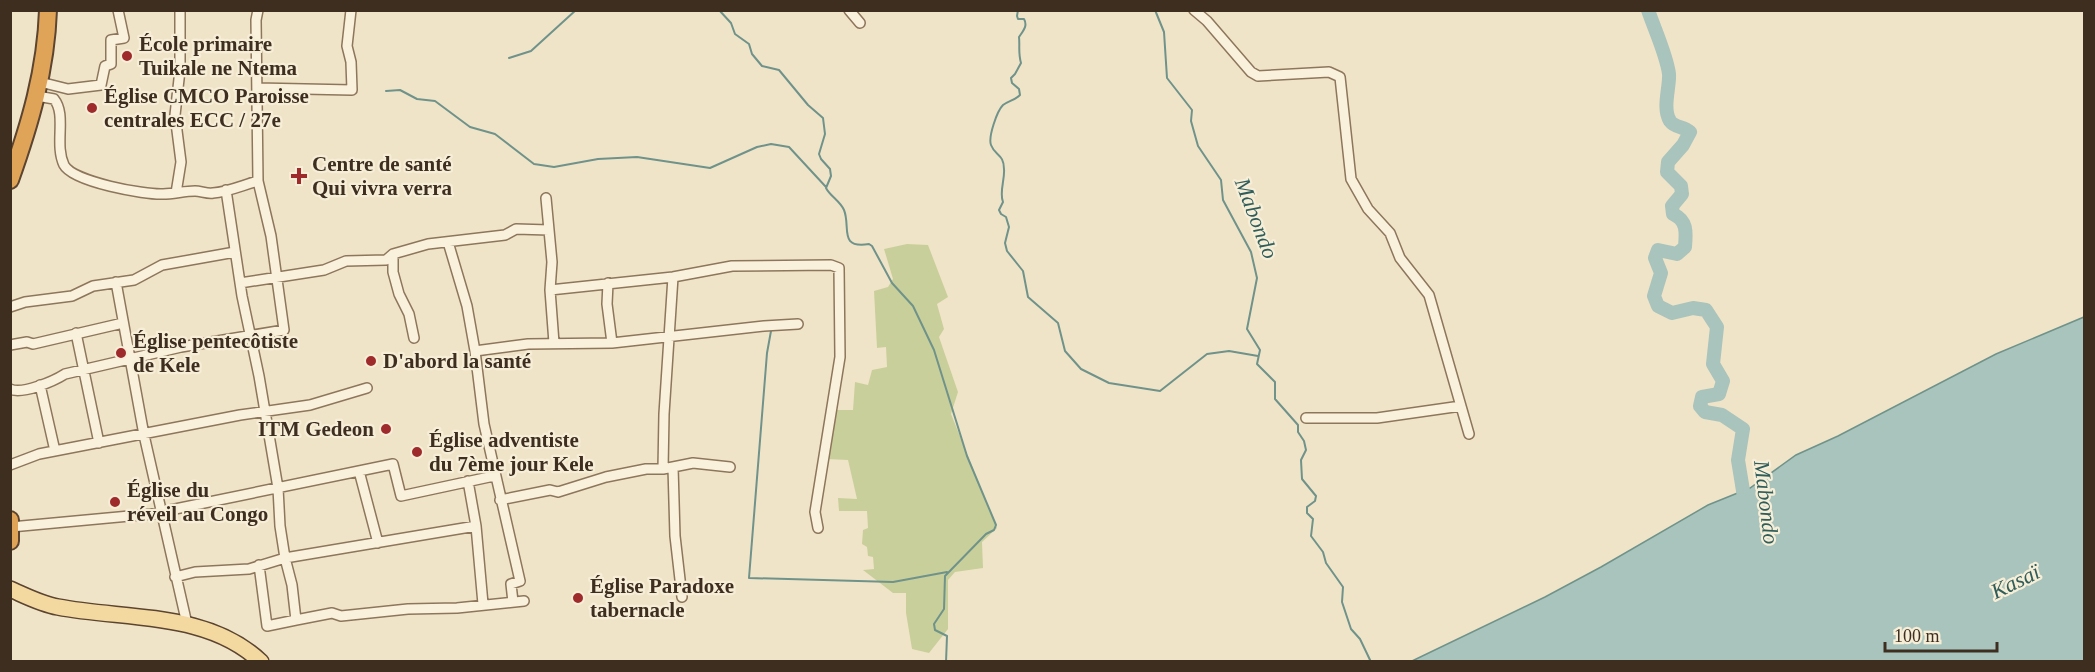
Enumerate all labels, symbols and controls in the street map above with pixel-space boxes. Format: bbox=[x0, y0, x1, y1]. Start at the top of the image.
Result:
place label: École primaire Tuikale ne Ntema bbox=[139, 32, 297, 80]
marker: École primaire Tuikale ne Ntema bbox=[120, 49, 134, 63]
place label: Église CMCO Paroisse centrales ECC / 27e bbox=[104, 84, 309, 132]
marker: Église CMCO Paroisse centrales ECC / 27e bbox=[85, 101, 99, 115]
place label: Centre de santé Qui vivra verra bbox=[312, 152, 452, 200]
marker: Centre de santé Qui vivra verra bbox=[290, 167, 308, 185]
water label: Mabondo bbox=[1229, 173, 1283, 262]
place label: Église pentecôtiste de Kele bbox=[133, 329, 298, 377]
marker: Église pentecôtiste de Kele bbox=[114, 346, 128, 360]
place label: D'abord la santé bbox=[383, 349, 531, 373]
marker: D'abord la santé bbox=[364, 354, 378, 368]
place label: ITM Gedeon bbox=[258, 417, 374, 441]
marker: ITM Gedeon bbox=[379, 422, 393, 436]
place label: Église adventiste du 7ème jour Kele bbox=[429, 428, 594, 476]
marker: Église adventiste du 7ème jour Kele bbox=[410, 445, 424, 459]
water label: Mabondo bbox=[1749, 458, 1784, 545]
place label: Église du réveil au Congo bbox=[127, 478, 268, 526]
marker: Église du réveil au Congo bbox=[108, 495, 122, 509]
water label: Kasaï bbox=[1986, 558, 2045, 604]
place label: Église Paradoxe tabernacle bbox=[590, 574, 734, 622]
marker: Église Paradoxe tabernacle bbox=[571, 591, 585, 605]
scale bar bbox=[1885, 615, 1998, 653]
text: 100 m bbox=[1894, 626, 1940, 646]

